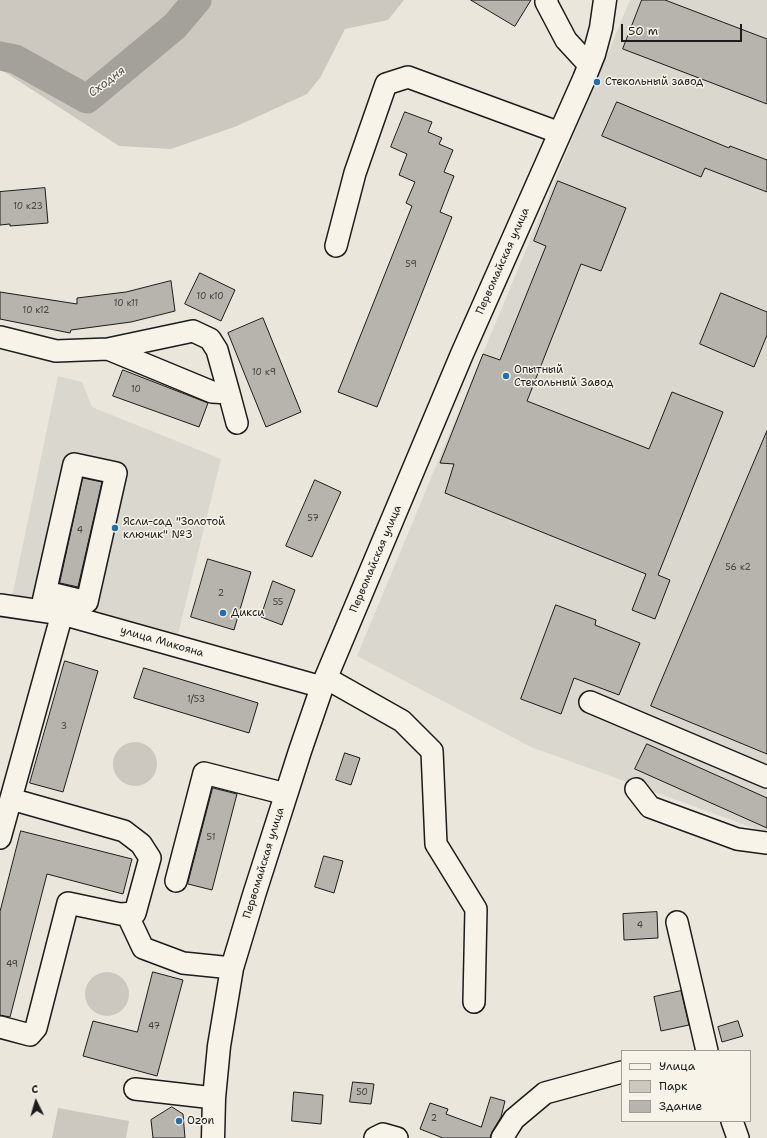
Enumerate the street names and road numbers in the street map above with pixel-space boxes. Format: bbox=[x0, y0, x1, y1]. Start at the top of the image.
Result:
street label: Первомайская улица bbox=[473, 206, 533, 316]
street label: Первомайская улица bbox=[347, 503, 405, 615]
street label: улица Микояна bbox=[119, 624, 205, 660]
street label: Первомайская улица bbox=[241, 806, 287, 920]

